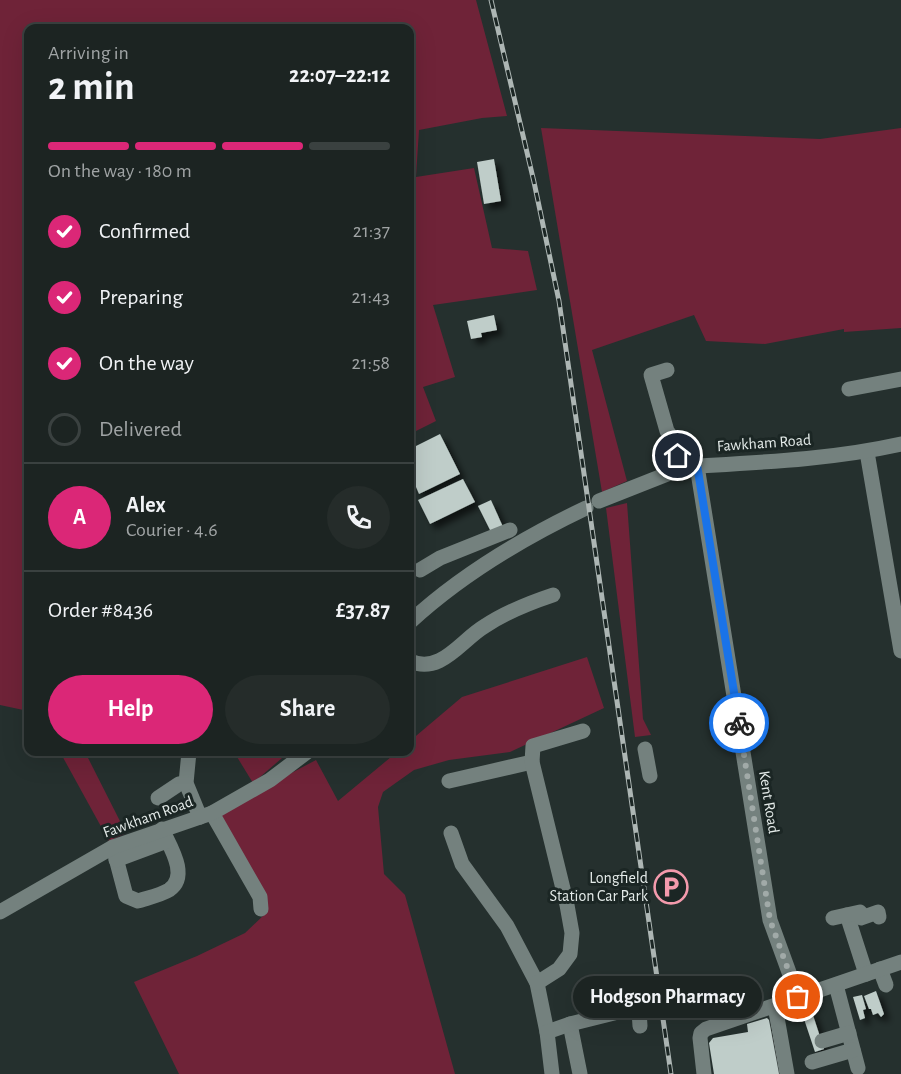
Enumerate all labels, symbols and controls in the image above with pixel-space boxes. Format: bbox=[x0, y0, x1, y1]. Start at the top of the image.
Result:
text: Arriving in bbox=[48, 43, 129, 63]
text: 22:07–22:12 bbox=[289, 64, 390, 86]
text: 2 min bbox=[48, 68, 135, 107]
text: On the way · 180 m bbox=[48, 161, 192, 181]
icon: check bbox=[48, 215, 81, 248]
text: Confirmed bbox=[99, 220, 190, 242]
text: 21:37 bbox=[353, 221, 390, 241]
icon: check bbox=[48, 281, 81, 314]
text: Preparing bbox=[99, 286, 183, 308]
text: 21:43 bbox=[352, 287, 390, 307]
icon: check bbox=[48, 347, 81, 380]
text: On the way bbox=[99, 352, 194, 374]
text: 21:58 bbox=[352, 353, 390, 373]
text: Delivered bbox=[99, 418, 182, 440]
pin bbox=[652, 430, 703, 481]
street label: Fawkham Road bbox=[716, 432, 812, 454]
icon: home bbox=[661, 439, 694, 472]
button: phone bbox=[327, 486, 390, 549]
text: Alex bbox=[126, 494, 166, 516]
text: A bbox=[73, 506, 86, 528]
text: Courier · 4.6 bbox=[126, 520, 218, 540]
text: Order #8436 bbox=[48, 599, 153, 621]
text: £37.87 bbox=[336, 599, 390, 621]
button: Help bbox=[48, 675, 213, 744]
button: Share bbox=[225, 675, 390, 744]
courier bbox=[709, 693, 769, 753]
icon: bike bbox=[723, 707, 756, 740]
street label: Kent Road bbox=[756, 769, 782, 835]
street label: Fawkham Road bbox=[101, 793, 195, 841]
parking icon: Longfield Station Car Park bbox=[653, 869, 689, 905]
place label: Longfield Station Car Park bbox=[549, 870, 649, 904]
pin bbox=[772, 971, 823, 1022]
callout: Hodgson Pharmacy bbox=[573, 976, 762, 1018]
icon: bag bbox=[781, 980, 814, 1013]
text: Hodgson Pharmacy bbox=[590, 987, 745, 1007]

